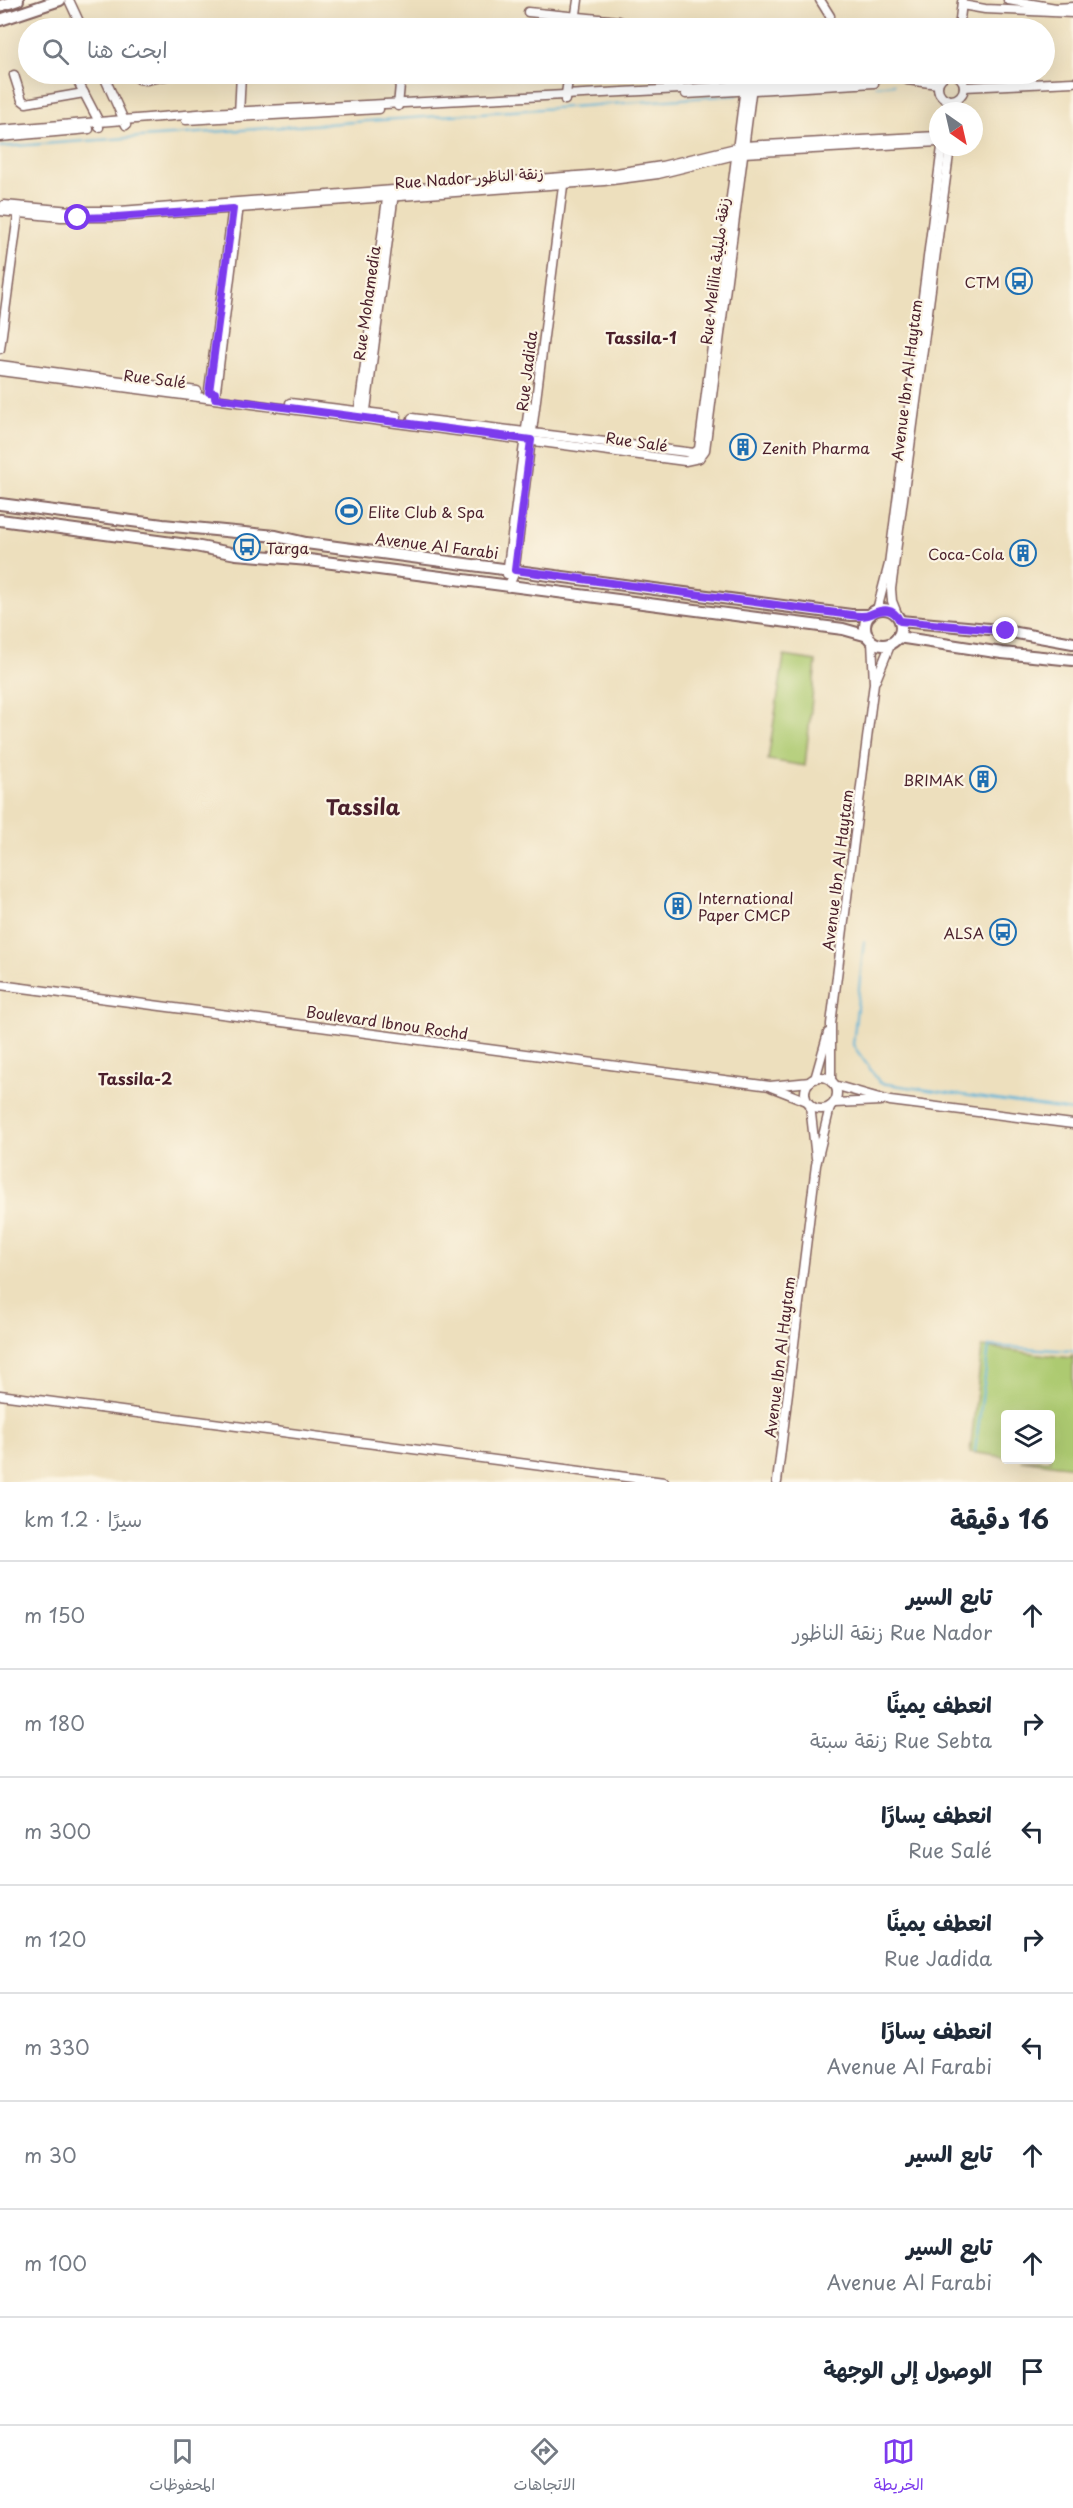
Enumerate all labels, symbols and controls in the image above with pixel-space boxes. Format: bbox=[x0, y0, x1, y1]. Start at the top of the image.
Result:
search box bbox=[18, 18, 1055, 84]
text: ابحث هنا bbox=[87, 32, 168, 65]
icon: search bbox=[39, 35, 72, 68]
north arrow bbox=[929, 102, 983, 156]
street label: Rue Nador زنقة الناظور bbox=[394, 160, 544, 194]
street label: Rue Melilia زنقة مليلية bbox=[694, 196, 734, 346]
route start bbox=[64, 204, 90, 230]
street label: Rue Mohamedia bbox=[347, 244, 386, 362]
bus stop icon: CTM bbox=[1004, 266, 1034, 296]
place label: CTM bbox=[964, 270, 1000, 293]
street label: Avenue Ibn Al Haytam bbox=[885, 298, 927, 462]
district label: Tassila-1 bbox=[605, 325, 677, 349]
street label: Rue Jadida bbox=[510, 329, 542, 413]
street label: Rue Salé bbox=[122, 363, 188, 393]
street label: Rue Salé bbox=[604, 425, 670, 457]
building icon: Zenith Pharma bbox=[728, 432, 758, 462]
place label: Zenith Pharma bbox=[762, 436, 870, 459]
sports icon: Elite Club & Spa bbox=[334, 496, 364, 526]
place label: Elite Club & Spa bbox=[368, 500, 485, 523]
street label: Avenue Al Farabi bbox=[374, 526, 500, 564]
bus stop icon: Targa bbox=[232, 532, 262, 562]
place label: Targa bbox=[266, 536, 309, 559]
building icon: Coca-Cola bbox=[1008, 538, 1038, 568]
place label: Coca-Cola bbox=[928, 542, 1005, 565]
route end bbox=[992, 617, 1018, 643]
building icon: BRIMAK bbox=[968, 764, 998, 794]
place label: BRIMAK bbox=[903, 768, 964, 791]
street label: Avenue Ibn Al Haytam bbox=[816, 788, 858, 952]
district label: Tassila bbox=[326, 790, 401, 822]
place label: International Paper CMCP bbox=[698, 886, 793, 926]
building icon: International Paper CMCP bbox=[663, 891, 693, 921]
bus stop icon: ALSA bbox=[988, 917, 1018, 947]
place label: ALSA bbox=[944, 921, 984, 944]
street label: Boulevard Ibnou Rochd bbox=[305, 999, 469, 1045]
district label: Tassila-2 bbox=[98, 1066, 172, 1090]
street label: Avenue Ibn Al Haytam bbox=[758, 1275, 800, 1439]
map controls bbox=[1001, 1410, 1055, 1464]
button: layers bbox=[1001, 1410, 1055, 1464]
text: 16 دقيقة bbox=[950, 1499, 1049, 1538]
text: سيرًا · 1.2 km bbox=[24, 1504, 142, 1534]
text: تابع السير bbox=[907, 1579, 992, 1612]
icon: ahead bbox=[1016, 1599, 1049, 1632]
text: 150 m bbox=[24, 1600, 85, 1630]
text: Rue Nador زنقة الناظور bbox=[793, 1617, 992, 1647]
text: انعطف يمينًا bbox=[887, 1687, 992, 1720]
icon: right bbox=[1016, 1707, 1049, 1740]
text: 180 m bbox=[24, 1708, 85, 1738]
text: Rue Sebta زنقة سبتة bbox=[810, 1725, 992, 1755]
text: انعطف يسارًا bbox=[881, 1797, 992, 1830]
icon: left bbox=[1016, 1815, 1049, 1848]
text: 300 m bbox=[24, 1816, 91, 1846]
text: Rue Salé bbox=[908, 1835, 992, 1865]
text: انعطف يمينًا bbox=[887, 1905, 992, 1938]
icon: right bbox=[1016, 1923, 1049, 1956]
text: 120 m bbox=[24, 1924, 86, 1954]
text: Rue Jadida bbox=[884, 1943, 992, 1973]
text: انعطف يسارًا bbox=[881, 2013, 992, 2046]
icon: left bbox=[1016, 2031, 1049, 2064]
text: 330 m bbox=[24, 2032, 90, 2062]
text: Avenue Al Farabi bbox=[827, 2051, 992, 2081]
text: تابع السير bbox=[907, 2136, 992, 2169]
icon: ahead bbox=[1016, 2139, 1049, 2172]
text: 30 m bbox=[24, 2140, 77, 2170]
text: تابع السير bbox=[907, 2229, 992, 2262]
icon: ahead bbox=[1016, 2247, 1049, 2280]
text: 100 m bbox=[24, 2248, 87, 2278]
text: Avenue Al Farabi bbox=[827, 2267, 992, 2297]
text: الوصول إلى الوجهة bbox=[823, 2352, 992, 2385]
icon: arrive bbox=[1016, 2355, 1049, 2388]
tab: المحفوظات bbox=[149, 2435, 215, 2499]
tab: الاتجاهات bbox=[514, 2435, 575, 2499]
tab: الخريطة bbox=[874, 2435, 924, 2499]

